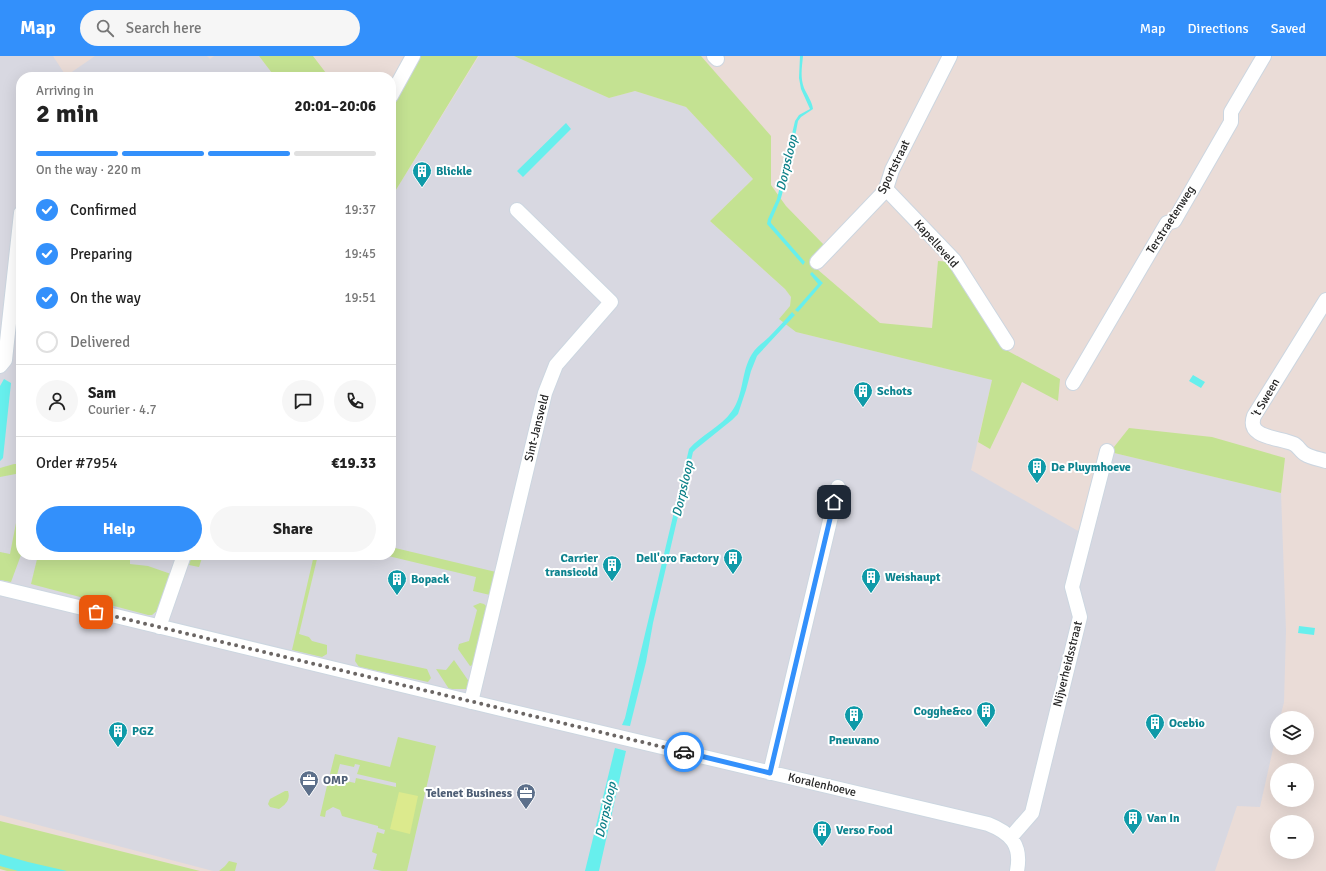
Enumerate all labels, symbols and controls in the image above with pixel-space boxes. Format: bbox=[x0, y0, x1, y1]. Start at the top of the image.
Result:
search box bbox=[80, 10, 360, 46]
text: Map bbox=[20, 16, 56, 40]
icon: search bbox=[94, 17, 116, 39]
text: Search here bbox=[126, 19, 201, 37]
text: Map bbox=[1140, 20, 1166, 37]
text: Directions bbox=[1188, 20, 1249, 37]
text: Saved bbox=[1271, 20, 1306, 37]
text: Arriving in bbox=[36, 83, 94, 99]
text: 20:01–20:06 bbox=[295, 97, 376, 115]
text: 2 min bbox=[36, 98, 99, 130]
water label: Dorpsloop bbox=[773, 133, 801, 192]
street label: Sportstraat bbox=[875, 138, 913, 196]
building icon: Blickle bbox=[411, 160, 433, 188]
text: On the way · 220 m bbox=[36, 162, 141, 178]
place label: Blickle bbox=[436, 164, 472, 179]
street label: Terstraetenweg bbox=[1143, 183, 1199, 257]
icon: check bbox=[36, 199, 58, 221]
text: Confirmed bbox=[70, 201, 137, 219]
text: 19:37 bbox=[344, 202, 376, 218]
street label: Kapelleveld bbox=[911, 217, 961, 271]
icon: check bbox=[36, 243, 58, 265]
text: Preparing bbox=[70, 245, 133, 263]
text: 19:45 bbox=[344, 246, 376, 262]
icon: check bbox=[36, 287, 58, 309]
text: On the way bbox=[70, 289, 141, 307]
text: 19:51 bbox=[344, 290, 376, 306]
text: Delivered bbox=[70, 333, 130, 351]
street label: 't Sween bbox=[1249, 376, 1283, 420]
button: person bbox=[36, 380, 78, 422]
button: chat bbox=[282, 380, 324, 422]
button: phone bbox=[334, 380, 376, 422]
building icon: Schots bbox=[852, 380, 874, 408]
text: Sam bbox=[88, 384, 116, 402]
place label: Schots bbox=[877, 384, 913, 399]
street label: Sint-Jansveld bbox=[521, 393, 553, 463]
text: Courier · 4.7 bbox=[88, 402, 157, 418]
text: Order #7954 bbox=[36, 454, 118, 472]
text: €19.33 bbox=[331, 454, 376, 472]
building icon: De Pluymhoeve bbox=[1026, 456, 1048, 484]
water label: Dorpsloop bbox=[669, 459, 697, 518]
place label: De Pluymhoeve bbox=[1051, 460, 1131, 475]
pin bbox=[817, 485, 851, 519]
icon: home bbox=[823, 491, 845, 513]
button: Help bbox=[36, 506, 202, 552]
button: Share bbox=[210, 506, 376, 552]
building icon: Dell'oro Factory bbox=[722, 547, 744, 575]
place label: Carrier transicold bbox=[544, 551, 599, 580]
place label: Dell'oro Factory bbox=[636, 551, 719, 566]
building icon: Carrier transicold bbox=[601, 554, 623, 582]
building icon: Weishaupt bbox=[860, 566, 882, 594]
building icon: Bopack bbox=[386, 568, 408, 596]
place label: Weishaupt bbox=[885, 570, 941, 585]
place label: Bopack bbox=[411, 572, 450, 587]
pin bbox=[79, 595, 113, 629]
icon: bag bbox=[85, 601, 107, 623]
street label: Nijverheidsstraat bbox=[1050, 620, 1086, 708]
building icon: Cogghe&co bbox=[975, 700, 997, 728]
building icon: Pneuvano bbox=[843, 704, 865, 732]
place label: Cogghe&co bbox=[913, 704, 972, 719]
map controls bbox=[1270, 711, 1314, 859]
button: layers bbox=[1270, 711, 1314, 755]
building icon: Ocebio bbox=[1144, 712, 1166, 740]
place label: Ocebio bbox=[1169, 716, 1205, 731]
building icon: PGZ bbox=[107, 720, 129, 748]
place label: PGZ bbox=[132, 724, 154, 739]
courier bbox=[664, 732, 704, 772]
place label: Pneuvano bbox=[829, 733, 879, 748]
icon: car bbox=[673, 741, 695, 763]
button: + bbox=[1270, 763, 1314, 807]
office icon: OMP bbox=[298, 769, 320, 797]
street label: Koralenhoeve bbox=[786, 770, 858, 800]
place label: OMP bbox=[323, 773, 348, 788]
water label: Dorpsloop bbox=[592, 780, 620, 839]
office icon: Telenet Business bbox=[515, 782, 537, 810]
place label: Telenet Business bbox=[426, 786, 513, 801]
building icon: Van In bbox=[1122, 807, 1144, 835]
place label: Van In bbox=[1147, 811, 1180, 826]
button: − bbox=[1270, 815, 1314, 859]
building icon: Verso Food bbox=[811, 819, 833, 847]
place label: Verso Food bbox=[836, 823, 893, 838]

